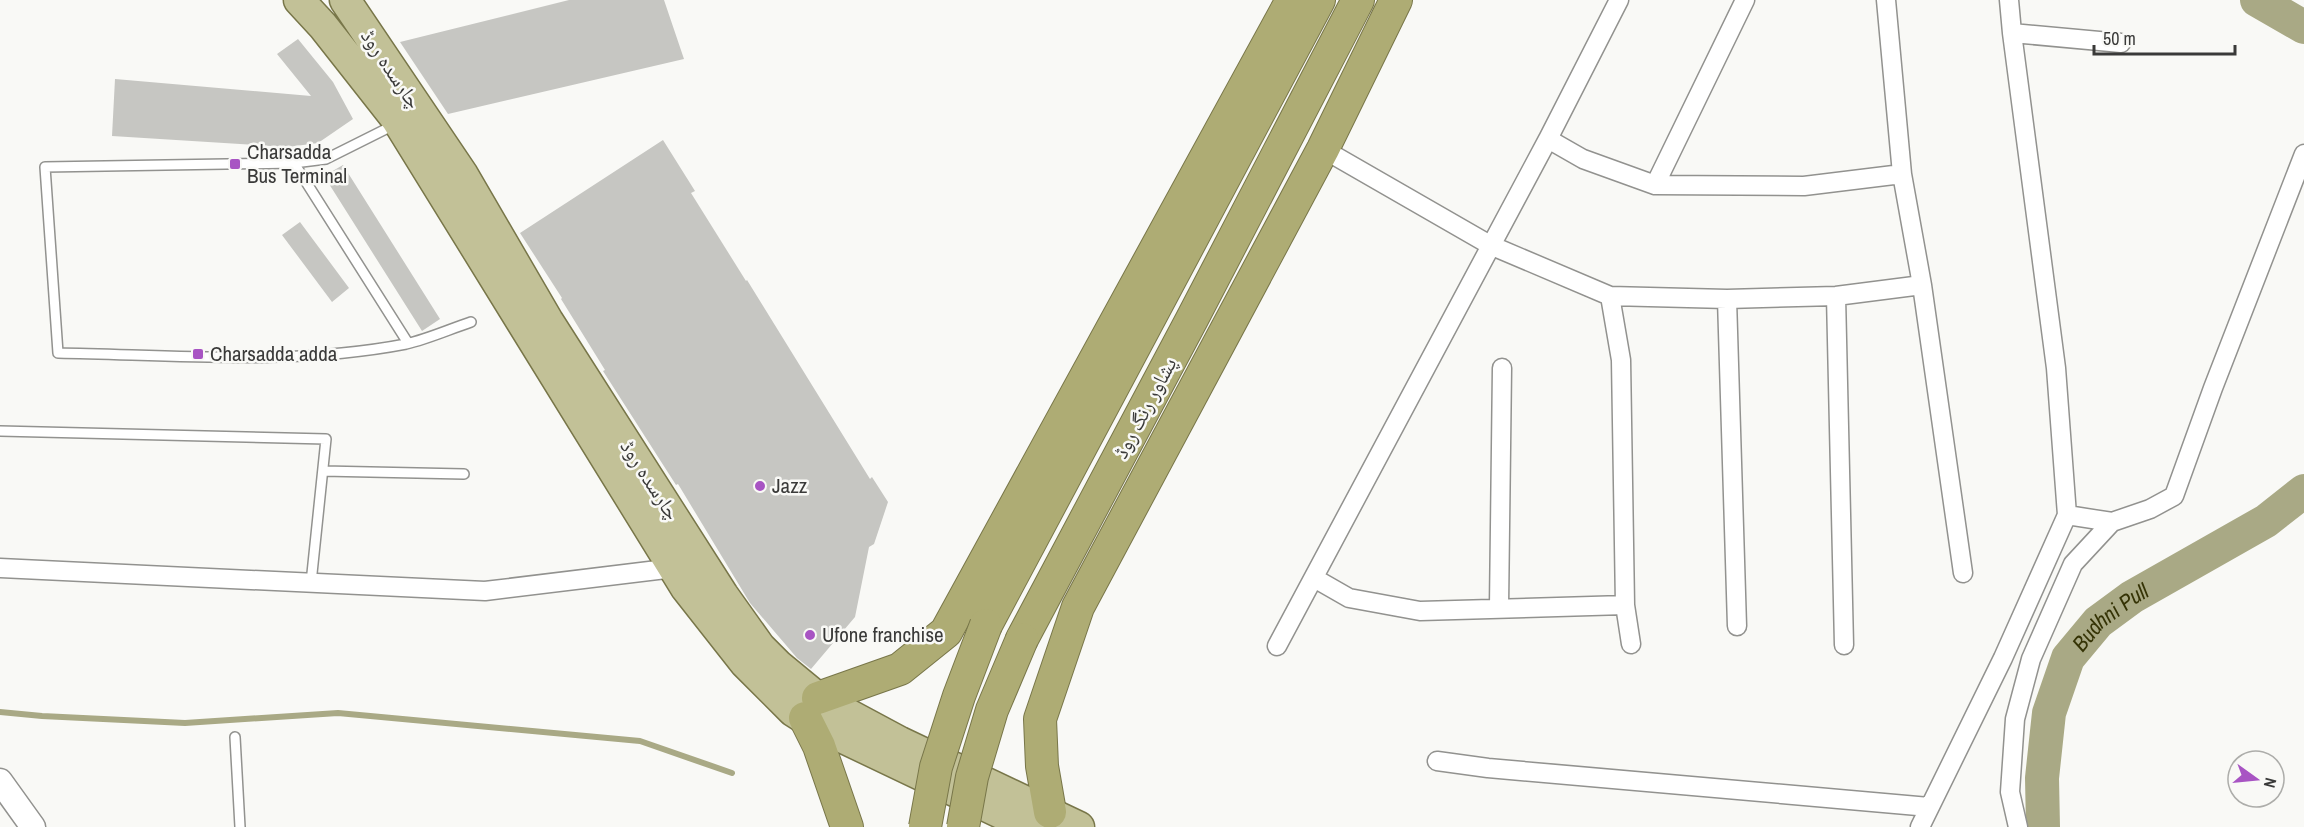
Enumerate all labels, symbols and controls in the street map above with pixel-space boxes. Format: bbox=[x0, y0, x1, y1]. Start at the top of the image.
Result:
scale bar bbox=[2094, 18, 2235, 56]
street label: چارسدہ روڈ bbox=[354, 23, 429, 114]
text: 50 m bbox=[2103, 26, 2136, 51]
place label: Charsadda Bus Terminal bbox=[247, 137, 347, 190]
marker: Charsadda Bus Terminal bbox=[228, 157, 242, 171]
place label: Charsadda adda bbox=[210, 339, 338, 368]
marker: Charsadda adda bbox=[191, 347, 205, 361]
street label: پشاور رنگ روڈ bbox=[1106, 352, 1183, 463]
street label: چارسدہ روڈ bbox=[614, 434, 687, 526]
place label: Jazz bbox=[772, 471, 808, 500]
marker: Jazz bbox=[753, 479, 767, 493]
water label: Budhni Pull bbox=[2065, 575, 2155, 657]
place label: Ufone franchise bbox=[822, 620, 944, 649]
marker: Ufone franchise bbox=[803, 628, 817, 642]
north arrow bbox=[2226, 749, 2286, 809]
text: N bbox=[2259, 775, 2282, 790]

